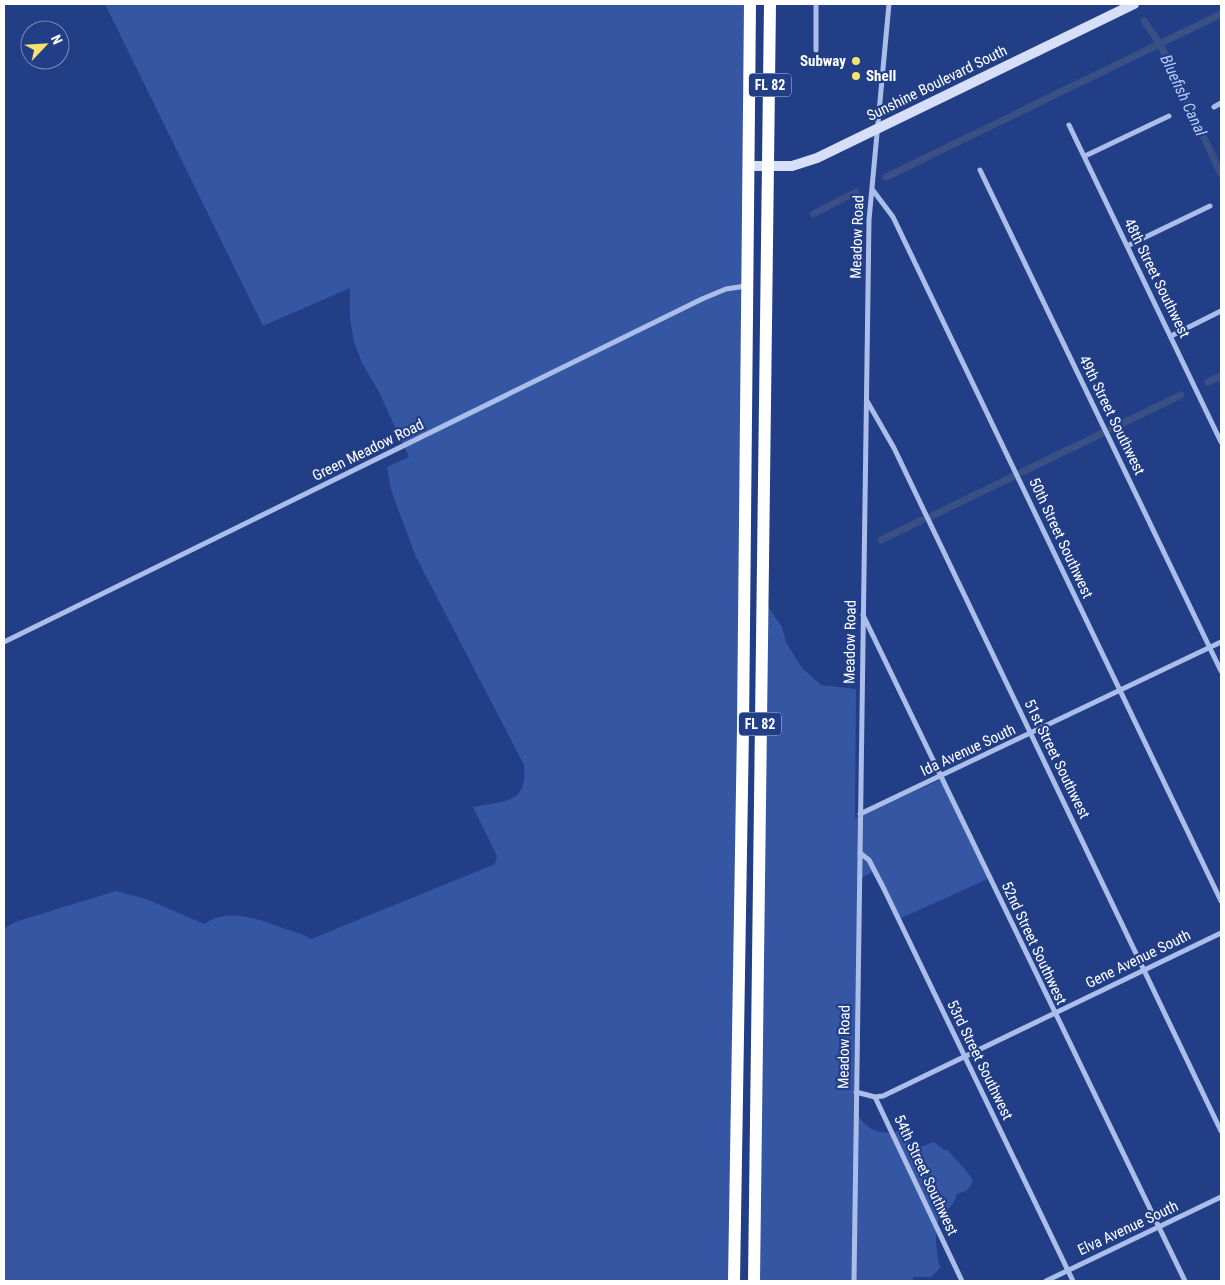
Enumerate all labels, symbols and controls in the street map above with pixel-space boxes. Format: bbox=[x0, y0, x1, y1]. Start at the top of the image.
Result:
north arrow bbox=[20, 20, 70, 70]
text: N bbox=[48, 32, 66, 47]
street label: Sunshine Boulevard South bbox=[864, 41, 1010, 125]
place label: Subway bbox=[800, 52, 846, 70]
water label: Bluefish Canal bbox=[1156, 52, 1211, 139]
marker: Subway bbox=[850, 55, 862, 67]
place label: Shell bbox=[866, 67, 896, 85]
marker: Shell bbox=[850, 70, 862, 82]
road number: FL 82 bbox=[749, 74, 791, 96]
street label: Meadow Road bbox=[847, 195, 867, 279]
street label: 48th Street Southwest bbox=[1120, 215, 1194, 341]
street label: 49th Street Southwest bbox=[1075, 352, 1149, 478]
street label: Green Meadow Road bbox=[309, 415, 427, 485]
street label: 50th Street Southwest bbox=[1025, 475, 1097, 601]
street label: Meadow Road bbox=[840, 600, 860, 684]
street label: 51st Street Southwest bbox=[1020, 696, 1094, 822]
road number: FL 82 bbox=[739, 712, 781, 736]
street label: Ida Avenue South bbox=[918, 720, 1018, 780]
street label: 52nd Street Southwest bbox=[998, 879, 1070, 1007]
street label: Gene Avenue South bbox=[1083, 926, 1193, 992]
street label: 53rd Street Southwest bbox=[943, 997, 1017, 1123]
street label: Meadow Road bbox=[834, 1005, 854, 1089]
street label: 54th Street Southwest bbox=[890, 1112, 962, 1238]
street label: Elva Avenue South bbox=[1075, 1197, 1181, 1259]

